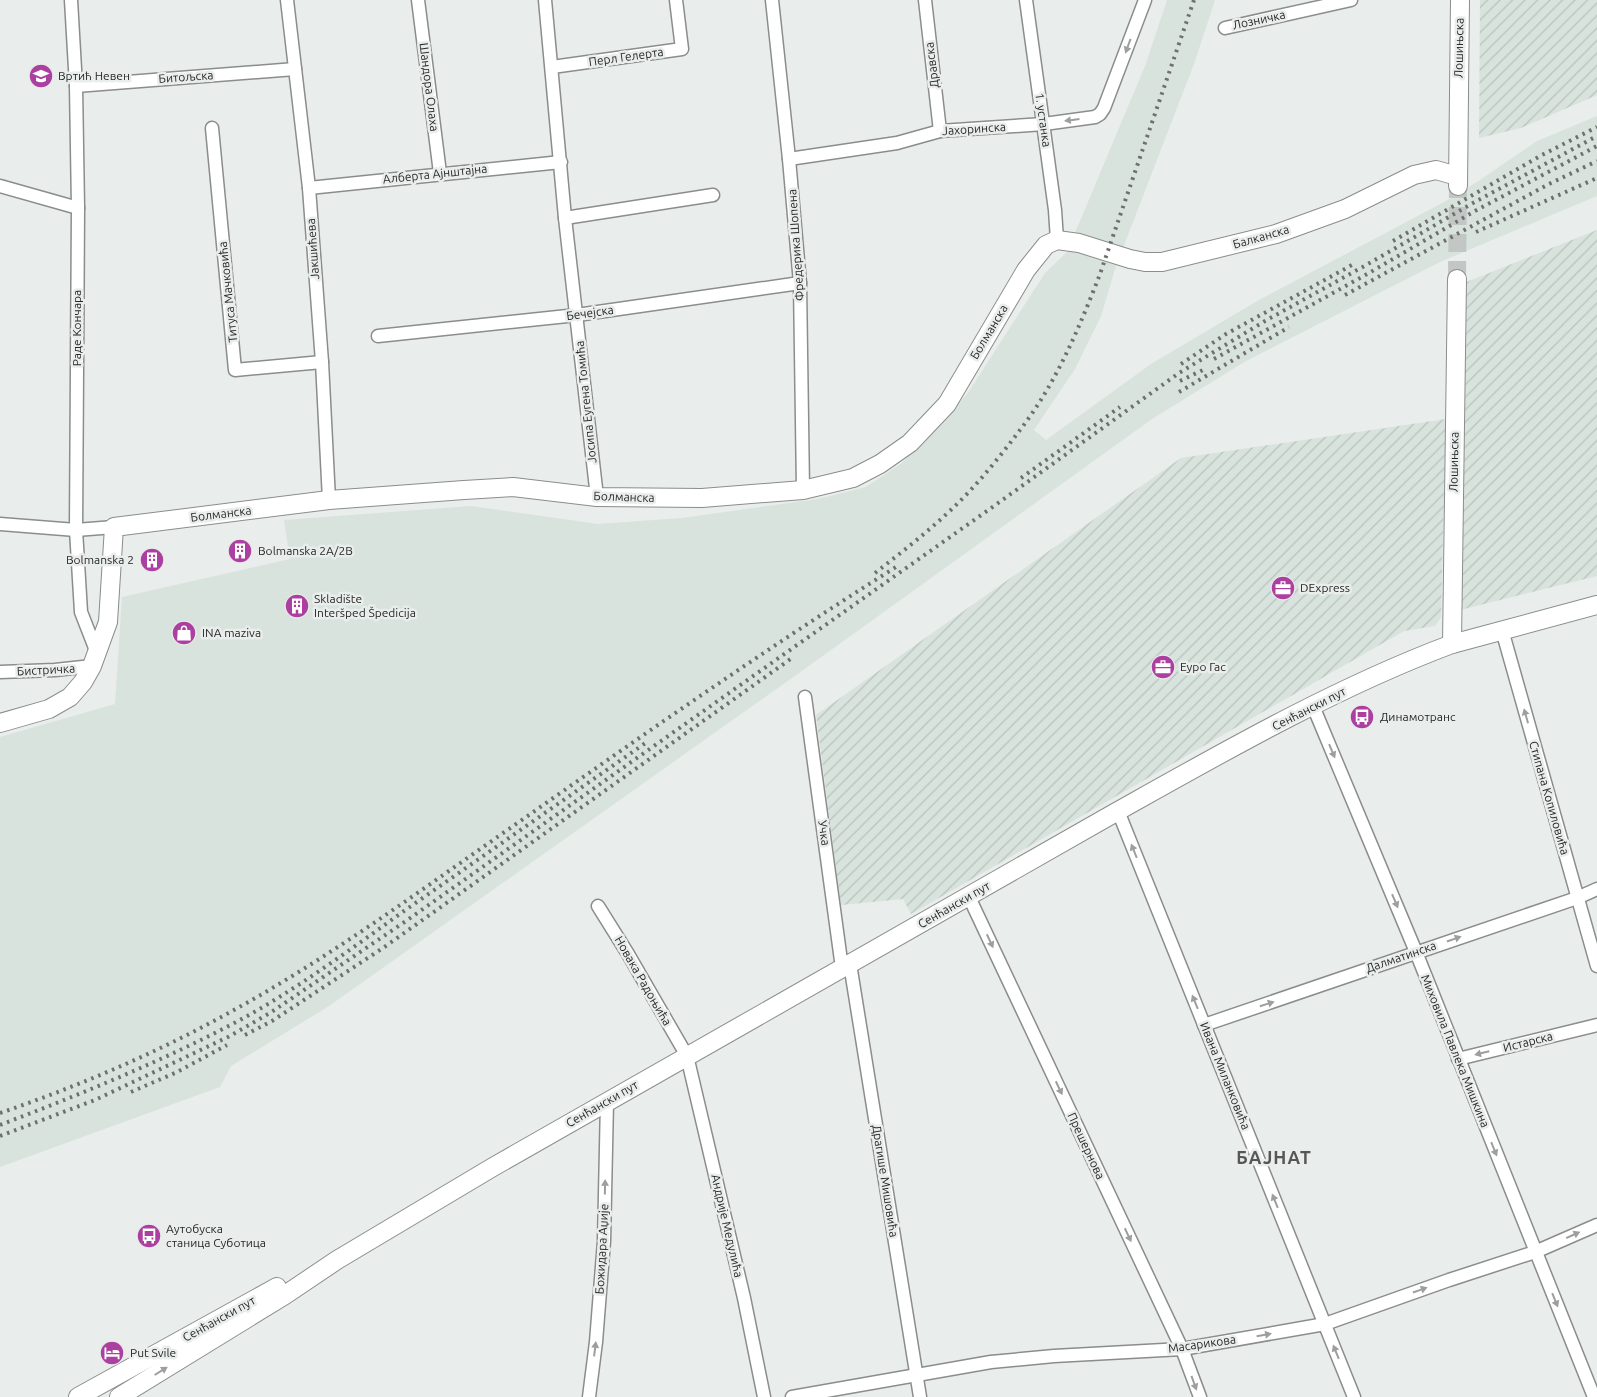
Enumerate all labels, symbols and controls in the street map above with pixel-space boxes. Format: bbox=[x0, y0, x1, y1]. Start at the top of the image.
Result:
street label: Лозничка bbox=[1231, 8, 1287, 31]
street label: Лошињска bbox=[1451, 18, 1466, 78]
one-way arrow bbox=[1124, 38, 1131, 53]
street label: Дравска bbox=[922, 41, 941, 89]
street label: Шандора Олаха bbox=[418, 42, 441, 132]
street label: Перл Гелерта bbox=[588, 45, 664, 68]
school or university icon: Вртић Невен bbox=[28, 63, 54, 89]
street label: Битољска bbox=[158, 68, 214, 85]
place label: Вртић Невен bbox=[58, 69, 130, 82]
street label: 1. устанка bbox=[1033, 92, 1054, 148]
one-way arrow bbox=[1064, 116, 1080, 124]
street label: Јахоринска bbox=[942, 120, 1006, 137]
street label: Алберта Ајнштајна bbox=[382, 162, 488, 185]
street label: Фредерика Шопена bbox=[785, 189, 806, 301]
street label: Јакшићева bbox=[304, 218, 321, 280]
street label: Балканска bbox=[1231, 222, 1290, 251]
street label: Титуса Мачковића bbox=[216, 241, 239, 343]
street label: Раде Кончара bbox=[70, 290, 83, 366]
street label: Болманска bbox=[967, 302, 1010, 361]
street label: Бечејска bbox=[565, 303, 614, 322]
street label: Јосипа Еугена Томића bbox=[573, 340, 598, 464]
street label: Лошињска bbox=[1446, 432, 1461, 492]
street label: Болманска bbox=[593, 489, 655, 504]
street label: Болманска bbox=[190, 503, 252, 524]
building icon: Bolmanska 2A/2B bbox=[227, 538, 253, 564]
place label: Bolmanska 2A/2B bbox=[258, 544, 353, 557]
building icon: Bolmanska 2 bbox=[139, 547, 165, 573]
place label: Bolmanska 2 bbox=[66, 553, 134, 566]
office icon: DExpress bbox=[1270, 575, 1296, 601]
place label: DExpress bbox=[1300, 581, 1350, 594]
place label: Skladište Interšped Špedicija bbox=[314, 592, 416, 619]
building icon: Skladište Interšped Špedicija bbox=[284, 593, 310, 619]
shop icon: INA maziva bbox=[171, 620, 197, 646]
place label: INA maziva bbox=[202, 626, 261, 639]
office icon: Еуро Гас bbox=[1150, 654, 1176, 680]
place label: Еуро Гас bbox=[1180, 660, 1226, 673]
street label: Бистричка bbox=[17, 661, 75, 678]
street label: Сенћански пут bbox=[1270, 684, 1348, 733]
bus stop icon: Динамотранс bbox=[1349, 704, 1375, 730]
one-way arrow bbox=[1522, 708, 1530, 723]
place label: Динамотранс bbox=[1380, 710, 1456, 723]
street label: Стипана Копиловића bbox=[1527, 740, 1572, 856]
one-way arrow bbox=[1328, 744, 1336, 759]
street label: Учка bbox=[816, 819, 833, 846]
one-way arrow bbox=[1130, 843, 1138, 858]
street label: Сенћански пут bbox=[915, 878, 993, 930]
one-way arrow bbox=[1391, 894, 1399, 909]
street label: Новака Радоњића bbox=[613, 934, 674, 1028]
one-way arrow bbox=[986, 934, 994, 948]
one-way arrow bbox=[1446, 935, 1461, 942]
street label: Далматинска bbox=[1364, 938, 1438, 975]
street label: Миховила Павлека Мишкина bbox=[1419, 973, 1492, 1129]
one-way arrow bbox=[1191, 994, 1198, 1009]
one-way arrow bbox=[1260, 999, 1275, 1007]
street label: Ивана Миланковића bbox=[1198, 1020, 1253, 1131]
street label: Истарска bbox=[1502, 1029, 1554, 1054]
one-way arrow bbox=[1474, 1049, 1489, 1057]
street label: Сенћански пут bbox=[563, 1077, 641, 1129]
one-way arrow bbox=[1055, 1081, 1063, 1095]
street label: Прешернова bbox=[1065, 1110, 1108, 1181]
street label: Драгише Мишовића bbox=[870, 1124, 901, 1238]
one-way arrow bbox=[1490, 1142, 1498, 1157]
district label: БАЈНАТ bbox=[1236, 1147, 1312, 1167]
street label: Андрије Медулића bbox=[709, 1173, 746, 1279]
one-way arrow bbox=[601, 1178, 609, 1194]
one-way arrow bbox=[1271, 1193, 1279, 1208]
street label: Божидара Аџије bbox=[593, 1203, 610, 1295]
place label: Аутобуска станица Суботица bbox=[166, 1222, 266, 1249]
bus stop icon: Аутобуска станица Суботица bbox=[136, 1223, 162, 1249]
one-way arrow bbox=[1124, 1228, 1132, 1242]
one-way arrow bbox=[1566, 1231, 1580, 1239]
one-way arrow bbox=[1413, 1286, 1428, 1294]
street label: Сенћански пут bbox=[180, 1293, 258, 1344]
one-way arrow bbox=[1551, 1293, 1559, 1307]
one-way arrow bbox=[1257, 1330, 1273, 1338]
street label: Масарикова bbox=[1167, 1332, 1237, 1355]
hotel icon: Put Svile bbox=[99, 1340, 125, 1366]
one-way arrow bbox=[591, 1340, 599, 1356]
one-way arrow bbox=[1332, 1344, 1340, 1359]
place label: Put Svile bbox=[130, 1346, 176, 1359]
one-way arrow bbox=[154, 1367, 167, 1376]
one-way arrow bbox=[1190, 1376, 1198, 1391]

